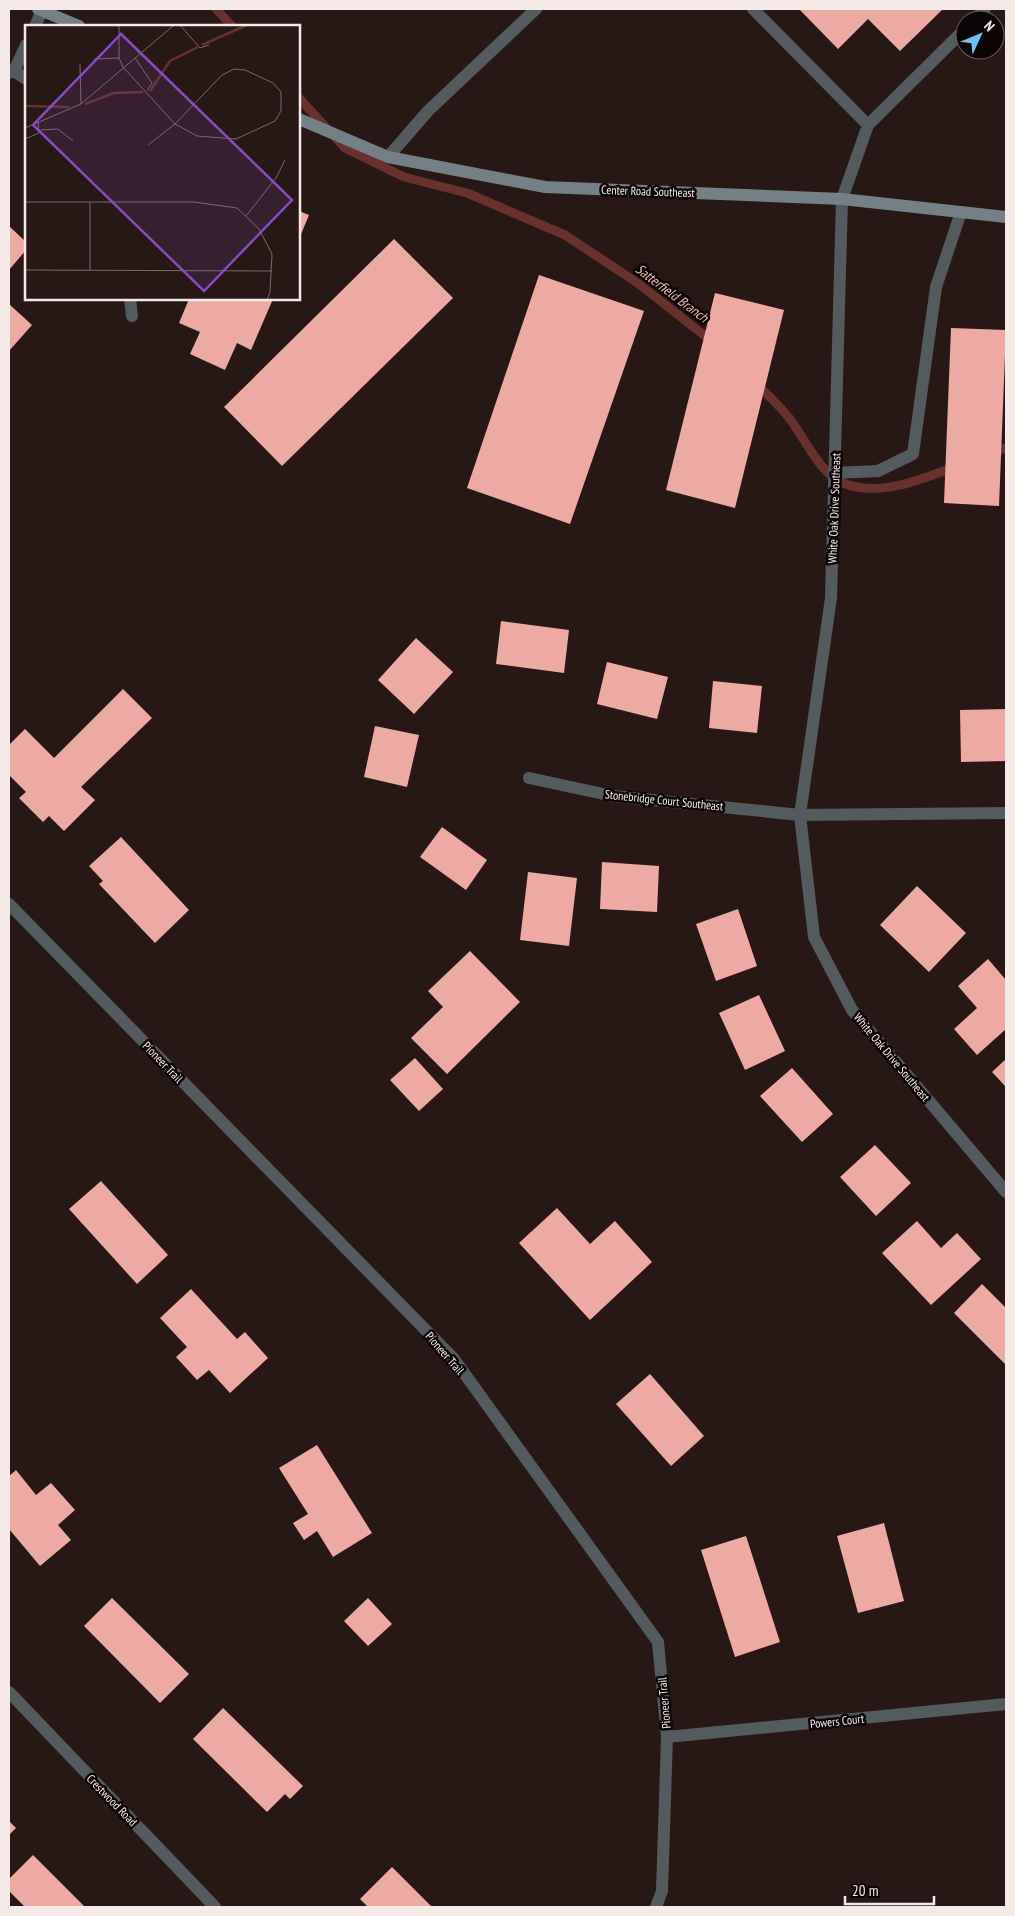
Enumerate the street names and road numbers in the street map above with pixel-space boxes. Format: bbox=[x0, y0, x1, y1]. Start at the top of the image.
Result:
street label: Center Road Southeast bbox=[601, 182, 696, 200]
street label: White Oak Drive Southeast bbox=[825, 452, 843, 563]
street label: Stonebridge Court Southeast bbox=[604, 786, 725, 814]
street label: White Oak Drive Southeast bbox=[851, 1010, 934, 1105]
street label: Pioneer Trail bbox=[140, 1038, 186, 1086]
street label: Pioneer Trail bbox=[422, 1329, 468, 1378]
street label: Pioneer Trail bbox=[654, 1676, 674, 1729]
street label: Powers Court bbox=[809, 1711, 866, 1731]
street label: Crestwood Road bbox=[84, 1771, 140, 1829]

